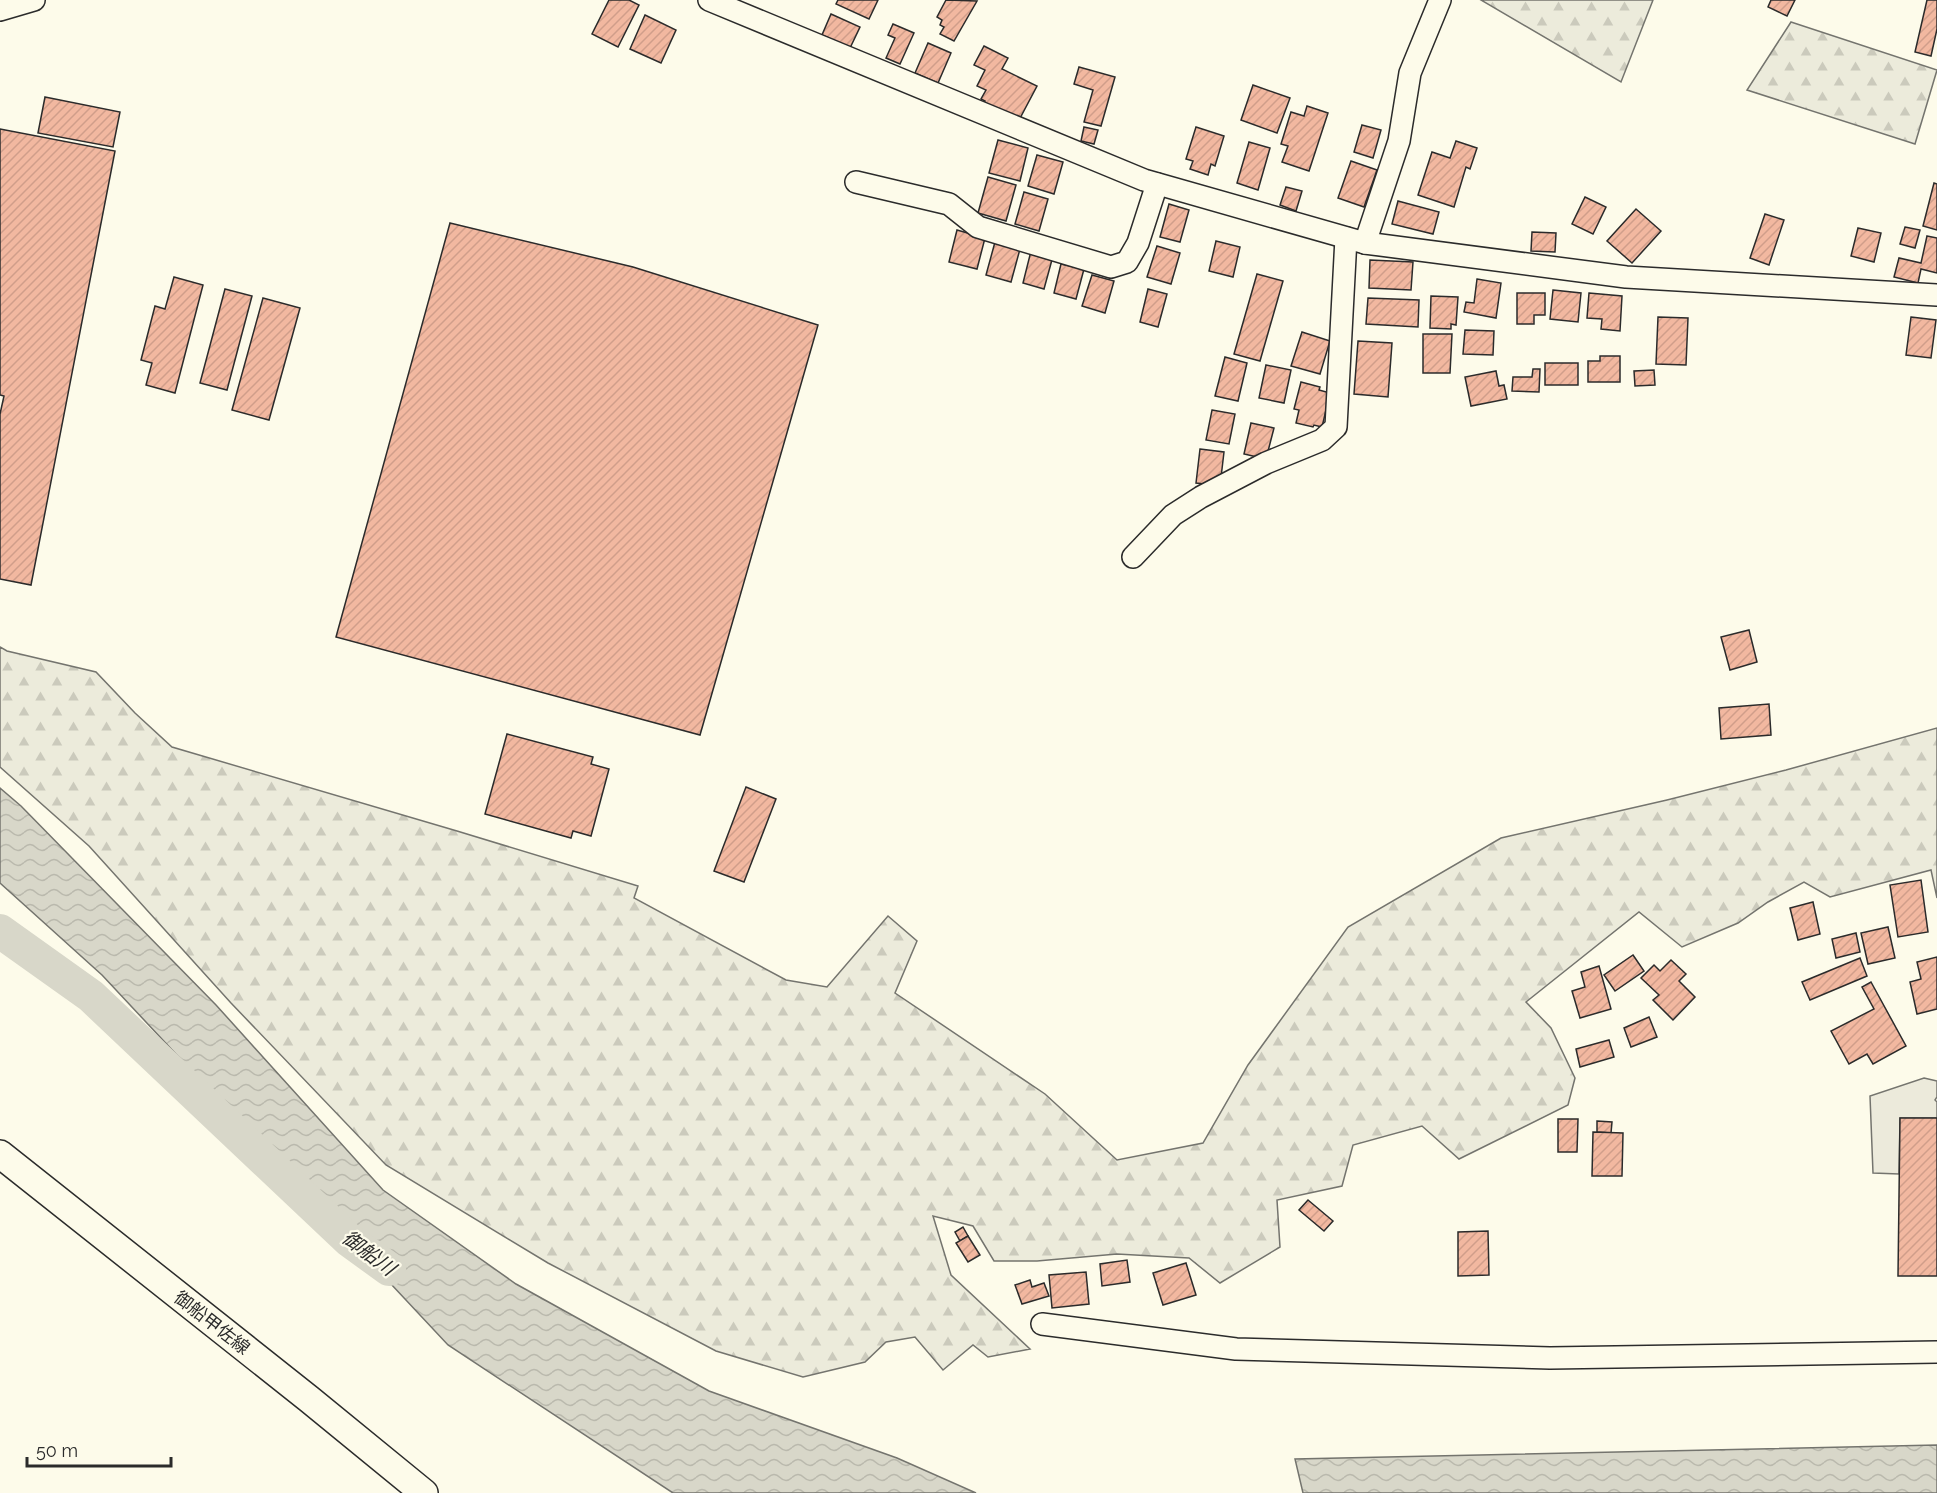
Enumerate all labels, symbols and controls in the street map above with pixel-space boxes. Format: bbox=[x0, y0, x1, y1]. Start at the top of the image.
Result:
water label: 御船川 bbox=[338, 1225, 402, 1282]
street label: 御船甲佐線 bbox=[170, 1287, 254, 1359]
scale bar bbox=[27, 1430, 171, 1468]
text: 50 m bbox=[36, 1440, 78, 1461]

